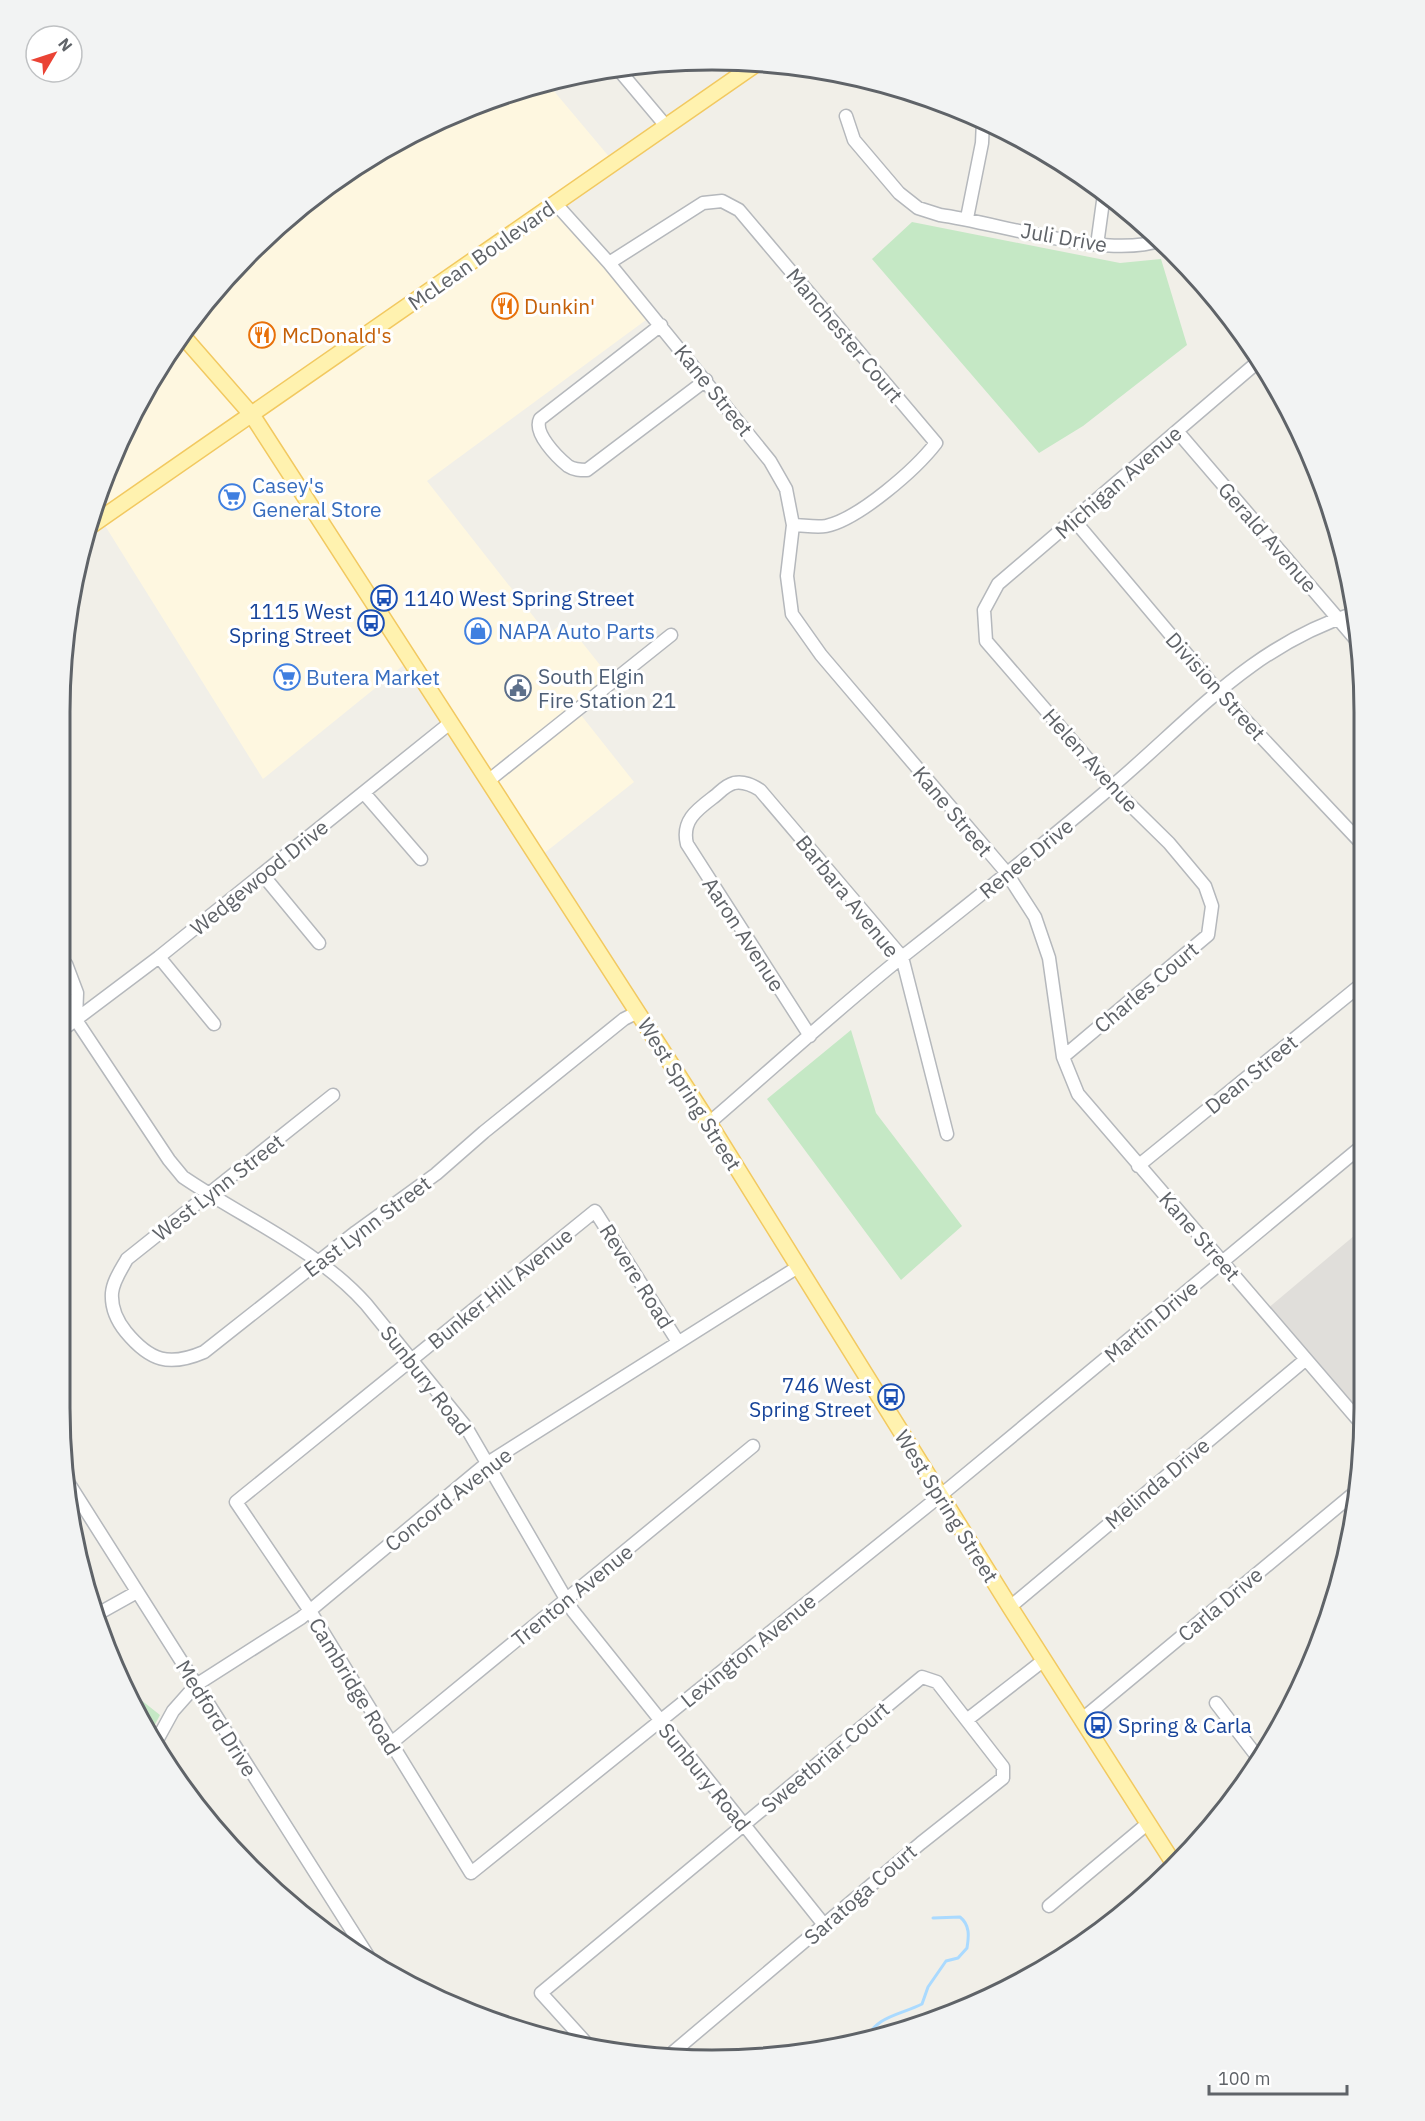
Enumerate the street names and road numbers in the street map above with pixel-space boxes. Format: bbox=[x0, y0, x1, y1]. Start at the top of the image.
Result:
street label: McLean Boulevard bbox=[402, 194, 560, 316]
street label: Juli Drive bbox=[1019, 216, 1109, 258]
street label: Manchester Court bbox=[780, 262, 910, 408]
street label: Kane Street bbox=[668, 338, 760, 442]
street label: Michigan Avenue bbox=[1049, 419, 1187, 545]
street label: Gerald Avenue bbox=[1212, 476, 1324, 598]
street label: Division Street bbox=[1160, 626, 1272, 746]
street label: Helen Avenue bbox=[1037, 702, 1145, 818]
street label: Kane Street bbox=[907, 760, 999, 862]
street label: Renee Drive bbox=[973, 811, 1079, 905]
street label: Wedgewood Drive bbox=[184, 813, 334, 941]
street label: Barbara Avenue bbox=[790, 829, 906, 963]
street label: Aaron Avenue bbox=[697, 871, 791, 997]
street label: Charles Court bbox=[1088, 935, 1204, 1039]
street label: West Spring Street bbox=[632, 1012, 748, 1176]
street label: Dean Street bbox=[1199, 1028, 1303, 1120]
street label: West Lynn Street bbox=[147, 1127, 289, 1247]
street label: East Lynn Street bbox=[298, 1169, 436, 1283]
street label: Kane Street bbox=[1153, 1185, 1247, 1287]
street label: Revere Road bbox=[594, 1218, 680, 1334]
street label: Bunker Hill Avenue bbox=[422, 1221, 578, 1355]
street label: Martin Drive bbox=[1098, 1274, 1204, 1368]
street label: Sunbury Road bbox=[374, 1319, 478, 1441]
street label: West Spring Street bbox=[889, 1424, 1005, 1588]
street label: Melinda Drive bbox=[1099, 1431, 1215, 1535]
street label: Concord Avenue bbox=[379, 1441, 517, 1557]
street label: Trenton Avenue bbox=[506, 1537, 638, 1653]
street label: Carla Drive bbox=[1172, 1560, 1268, 1648]
street label: Lexington Avenue bbox=[674, 1587, 822, 1713]
street label: Cambridge Road bbox=[303, 1612, 407, 1760]
street label: Medford Drive bbox=[170, 1654, 264, 1782]
street label: Sweetbriar Court bbox=[755, 1695, 895, 1819]
street label: Sunbury Road bbox=[653, 1717, 757, 1837]
street label: Saratoga Court bbox=[798, 1837, 922, 1951]

